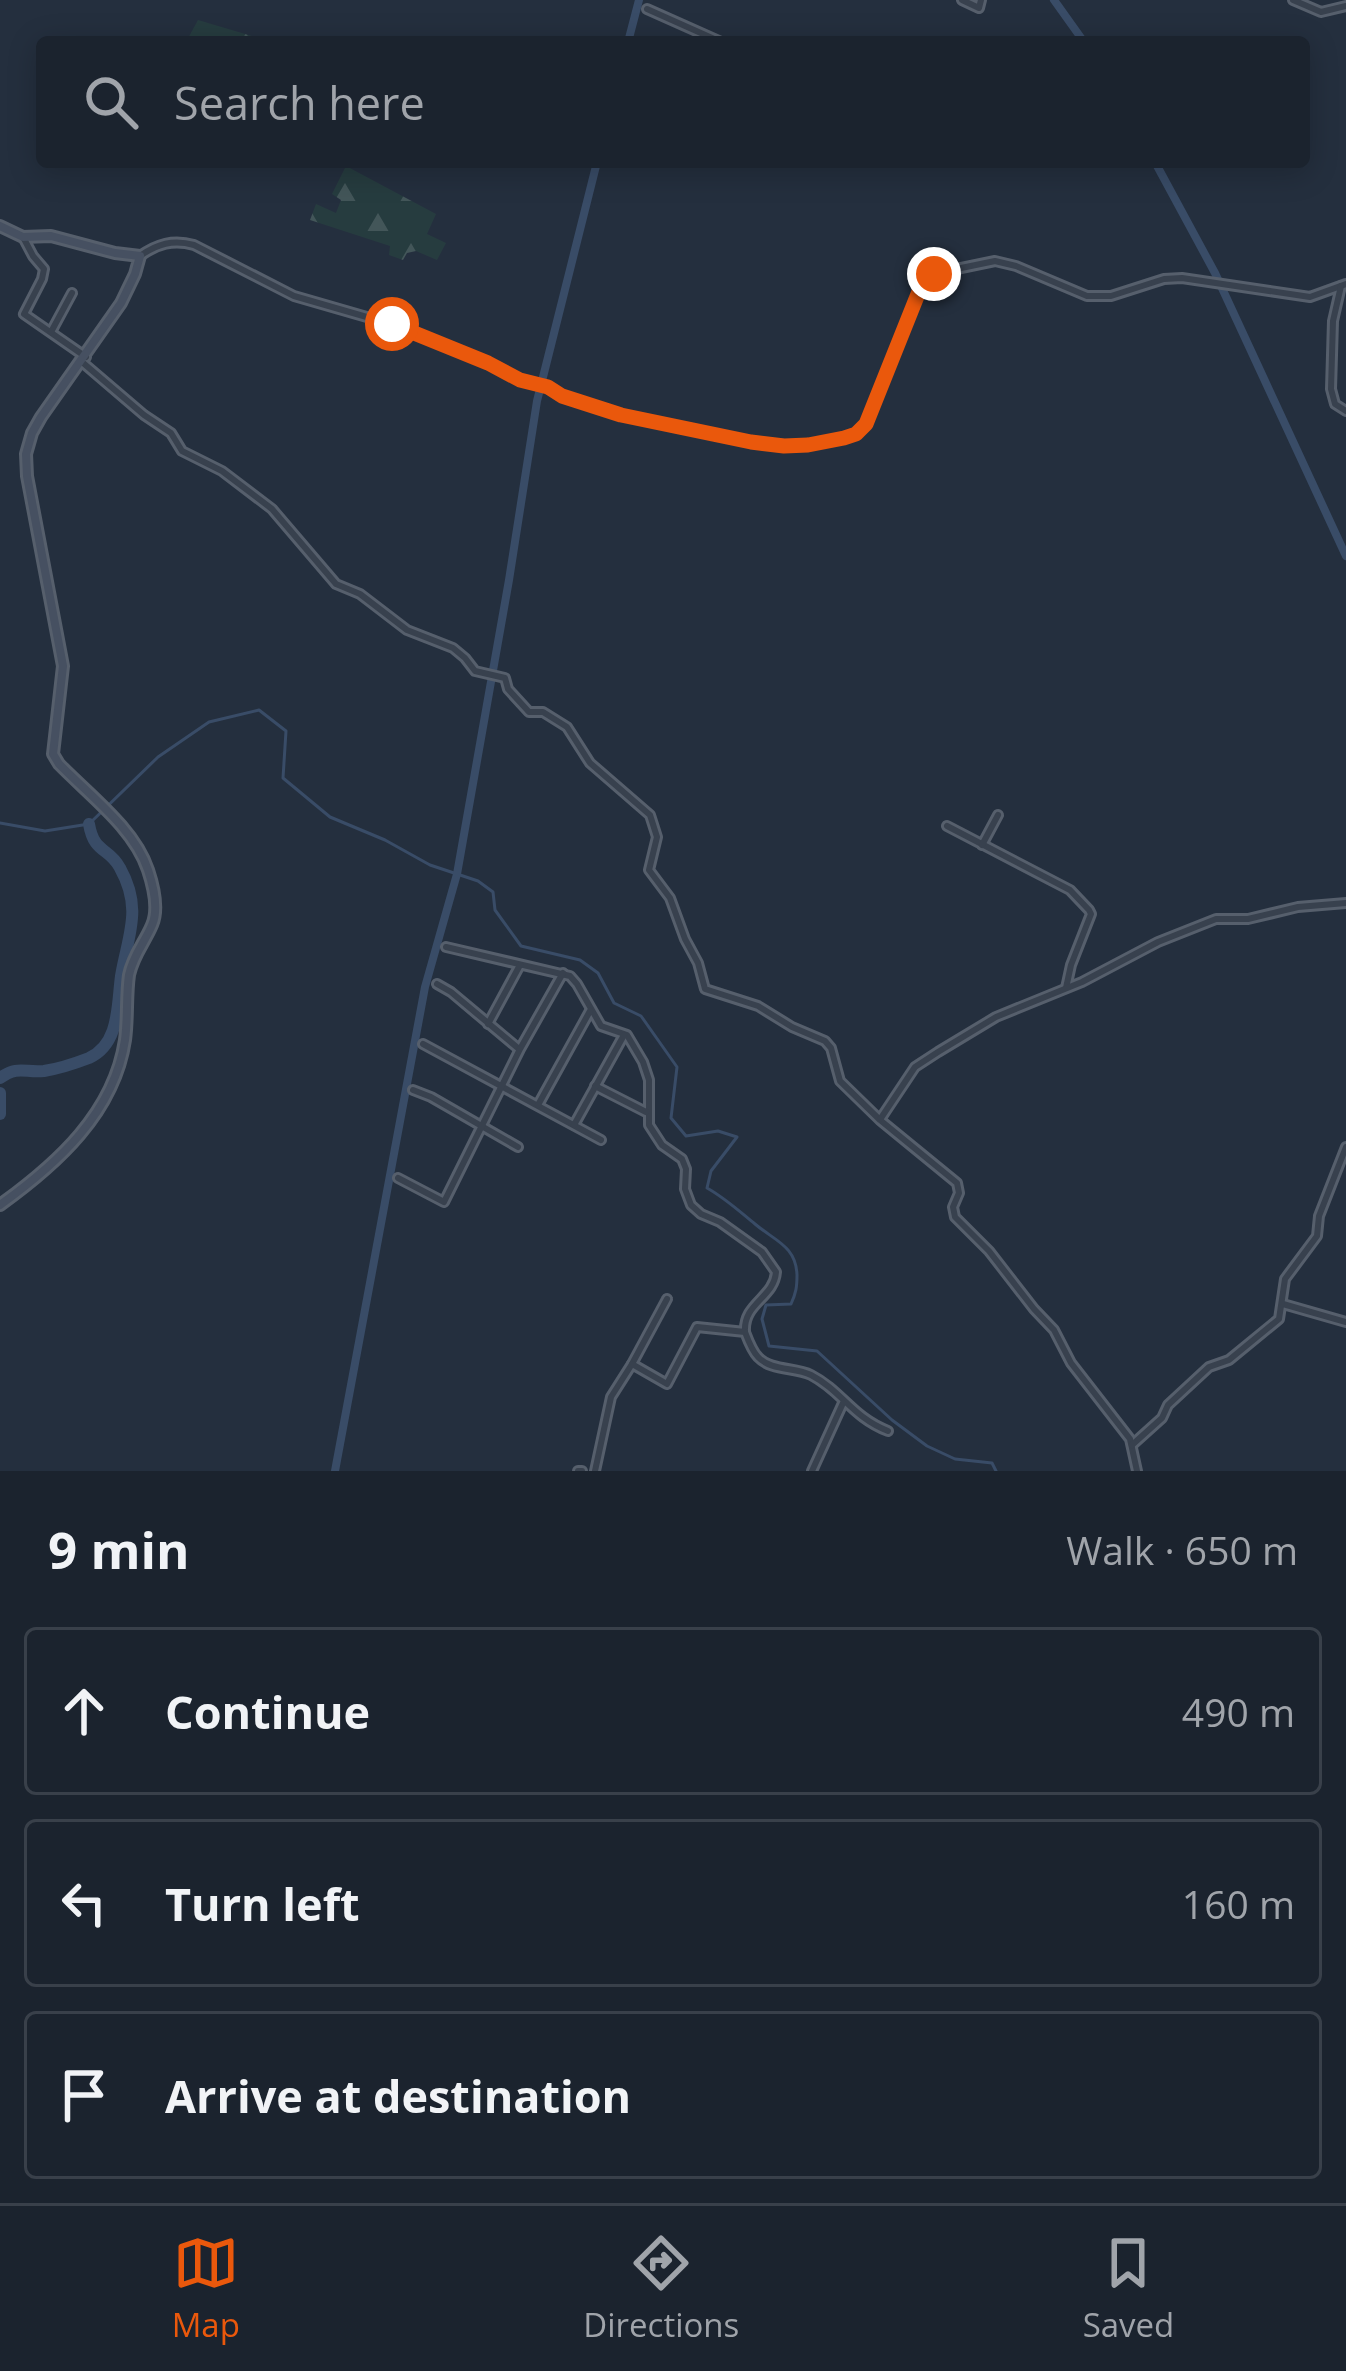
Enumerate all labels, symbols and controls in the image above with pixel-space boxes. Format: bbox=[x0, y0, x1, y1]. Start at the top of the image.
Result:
search box bbox=[36, 36, 1310, 168]
icon: search bbox=[78, 69, 144, 135]
text: Search here bbox=[174, 72, 425, 133]
route end bbox=[907, 247, 961, 301]
route start bbox=[365, 297, 419, 351]
text: 9 min bbox=[48, 1514, 190, 1584]
text: Walk · 650 m bbox=[1066, 1523, 1298, 1576]
icon: ahead bbox=[51, 1678, 117, 1744]
text: Continue bbox=[165, 1681, 370, 1742]
text: 490 m bbox=[1182, 1685, 1295, 1738]
icon: left bbox=[51, 1870, 117, 1936]
text: Turn left bbox=[165, 1873, 360, 1934]
text: 160 m bbox=[1182, 1877, 1295, 1930]
icon: arrive bbox=[51, 2062, 117, 2128]
text: Arrive at destination bbox=[165, 2065, 631, 2126]
tab: Map bbox=[172, 2230, 240, 2347]
tab: Directions bbox=[583, 2230, 739, 2347]
tab: Saved bbox=[1083, 2230, 1174, 2347]

